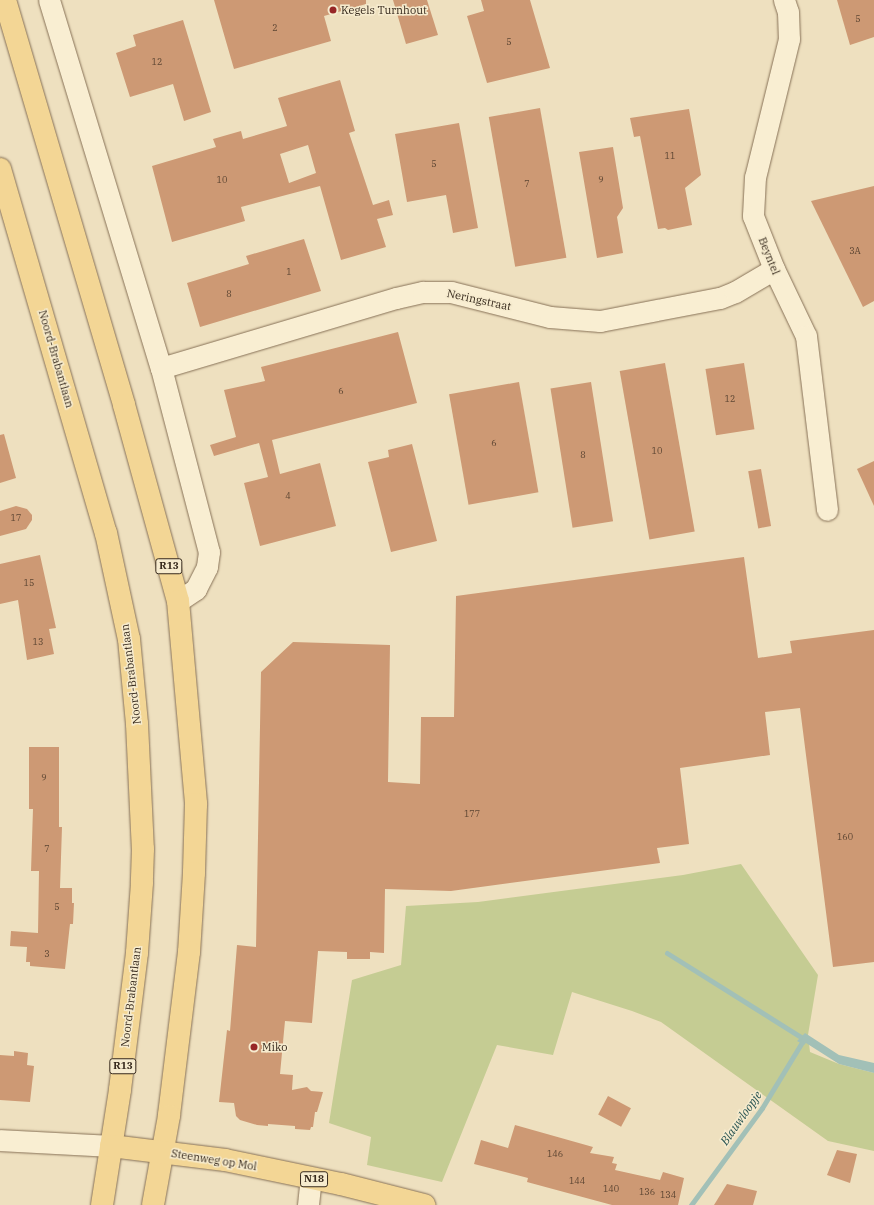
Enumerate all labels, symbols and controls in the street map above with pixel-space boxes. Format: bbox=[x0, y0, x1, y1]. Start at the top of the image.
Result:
place label: Kegels Turnhout bbox=[341, 3, 427, 17]
marker: Kegels Turnhout bbox=[328, 5, 338, 15]
house number: 5 bbox=[855, 14, 861, 24]
house number: 2 bbox=[272, 23, 278, 33]
house number: 5 bbox=[506, 37, 512, 47]
house number: 12 bbox=[152, 57, 162, 67]
house number: 11 bbox=[665, 151, 675, 161]
house number: 5 bbox=[431, 159, 437, 169]
house number: 10 bbox=[217, 175, 227, 185]
house number: 9 bbox=[598, 175, 604, 185]
house number: 7 bbox=[524, 179, 530, 189]
street label: Beyntel bbox=[756, 235, 782, 277]
house number: 3A bbox=[849, 246, 861, 256]
house number: 1 bbox=[286, 267, 292, 277]
street label: Neringstraat bbox=[446, 287, 512, 313]
house number: 8 bbox=[226, 289, 232, 299]
street label: Noord-Brabantlaan bbox=[36, 309, 76, 409]
house number: 6 bbox=[338, 386, 344, 396]
house number: 12 bbox=[725, 394, 735, 404]
house number: 6 bbox=[491, 438, 497, 448]
house number: 10 bbox=[652, 446, 662, 456]
house number: 8 bbox=[580, 450, 586, 460]
house number: 4 bbox=[285, 491, 291, 501]
house number: 17 bbox=[11, 513, 21, 523]
road number: R13 bbox=[155, 558, 183, 574]
house number: 15 bbox=[24, 578, 34, 588]
street label: Noord-Brabantlaan bbox=[118, 623, 144, 725]
house number: 13 bbox=[33, 637, 43, 647]
house number: 9 bbox=[41, 773, 47, 783]
house number: 177 bbox=[464, 809, 480, 819]
house number: 160 bbox=[837, 832, 853, 842]
house number: 7 bbox=[44, 844, 50, 854]
house number: 5 bbox=[54, 902, 60, 912]
street label: Noord-Brabantlaan bbox=[118, 946, 144, 1048]
house number: 3 bbox=[44, 949, 50, 959]
place label: Miko bbox=[262, 1040, 288, 1054]
marker: Miko bbox=[249, 1042, 259, 1052]
road number: R13 bbox=[109, 1058, 137, 1074]
water label: Blauwloopje bbox=[717, 1088, 765, 1148]
street label: Steenweg op Mol bbox=[170, 1147, 258, 1173]
house number: 146 bbox=[547, 1149, 563, 1159]
road number: N18 bbox=[300, 1171, 328, 1187]
house number: 144 bbox=[569, 1176, 585, 1186]
house number: 140 bbox=[603, 1184, 619, 1194]
house number: 136 bbox=[639, 1187, 655, 1197]
house number: 134 bbox=[660, 1190, 676, 1200]

